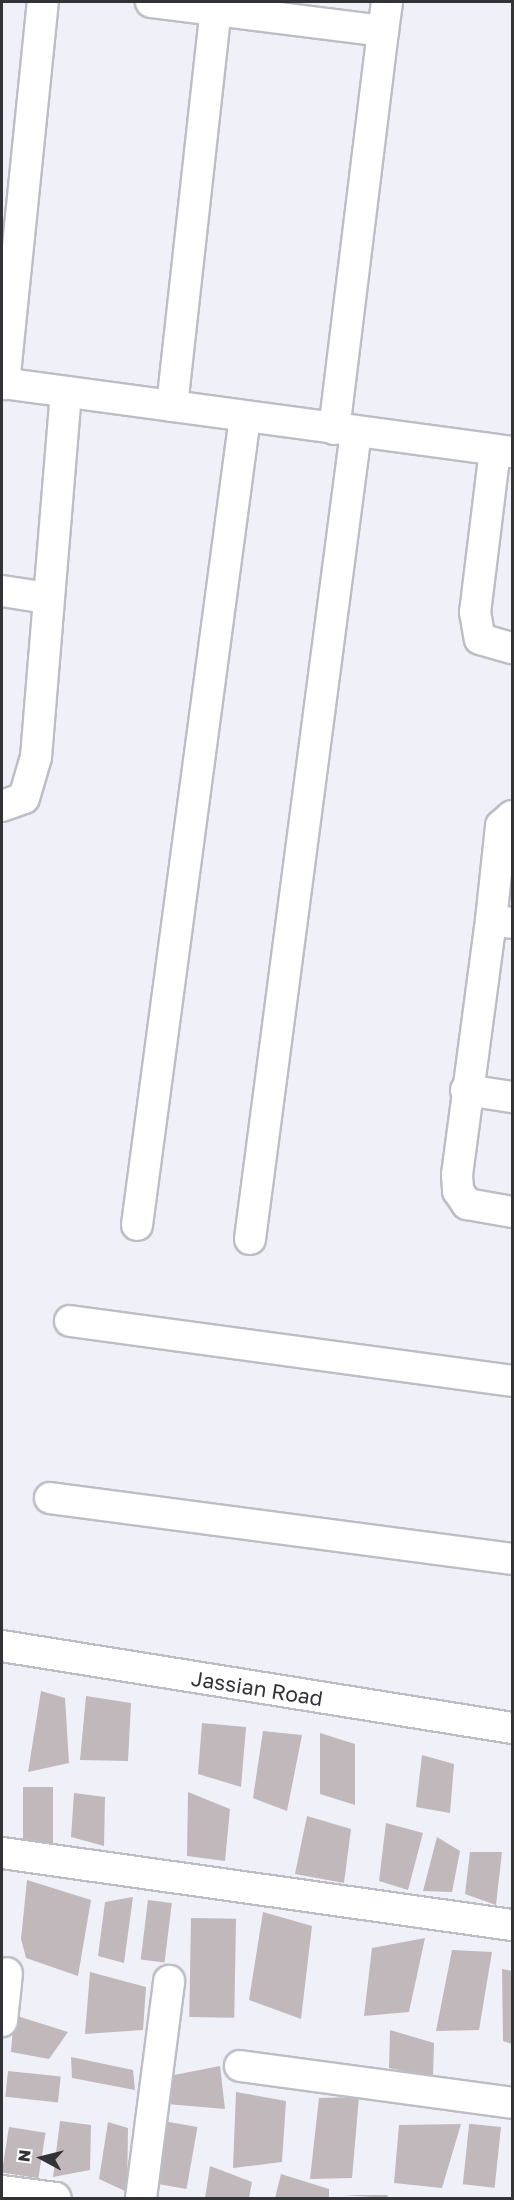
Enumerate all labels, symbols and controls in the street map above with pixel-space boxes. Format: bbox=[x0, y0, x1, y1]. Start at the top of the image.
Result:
street label: Jassian Road bbox=[189, 1665, 325, 1711]
north arrow bbox=[12, 2128, 72, 2188]
text: N bbox=[13, 2149, 35, 2163]

